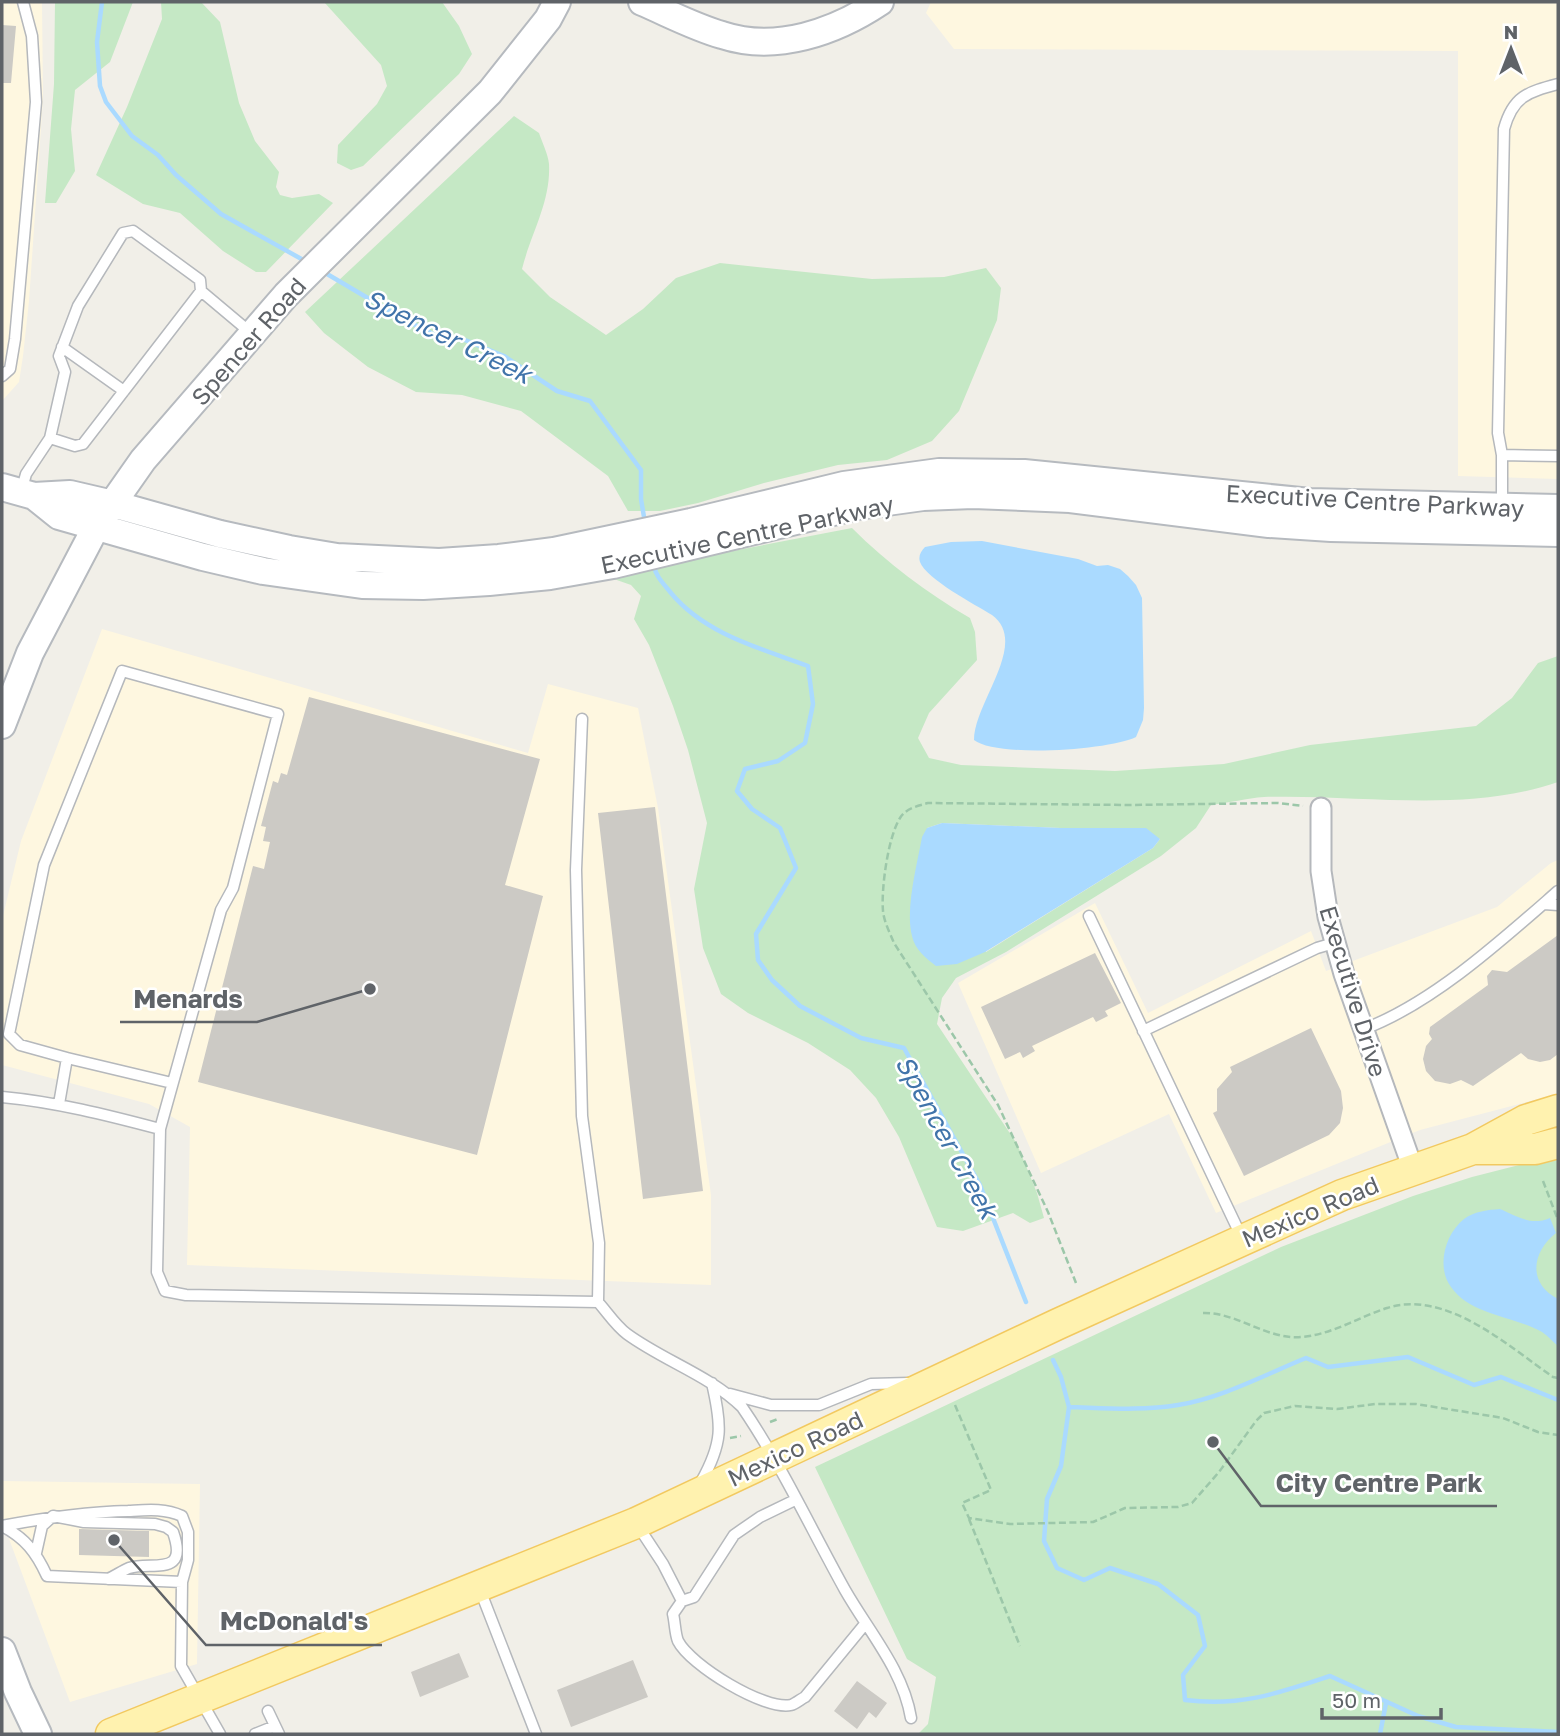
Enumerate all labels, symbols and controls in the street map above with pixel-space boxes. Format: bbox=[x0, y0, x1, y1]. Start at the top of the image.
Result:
north arrow bbox=[1476, 14, 1546, 84]
text: N bbox=[1504, 20, 1518, 43]
street label: Spencer Road bbox=[185, 271, 311, 411]
water label: Spencer Creek bbox=[359, 282, 539, 391]
street label: Executive Centre Parkway bbox=[1225, 478, 1525, 522]
street label: Executive Centre Parkway bbox=[598, 489, 896, 579]
street label: Executive Drive bbox=[1314, 902, 1394, 1080]
callout: Menards bbox=[120, 975, 257, 1022]
text: Menards bbox=[133, 983, 243, 1014]
water label: Spencer Creek bbox=[889, 1050, 1006, 1226]
street label: Mexico Road bbox=[1237, 1169, 1383, 1253]
street label: Mexico Road bbox=[723, 1404, 867, 1492]
callout: City Centre Park bbox=[1261, 1459, 1497, 1506]
text: City Centre Park bbox=[1275, 1467, 1483, 1498]
callout: McDonald's bbox=[206, 1598, 382, 1645]
text: McDonald's bbox=[220, 1605, 368, 1636]
scale bar bbox=[1322, 1676, 1441, 1720]
text: 50 m bbox=[1332, 1687, 1381, 1713]

